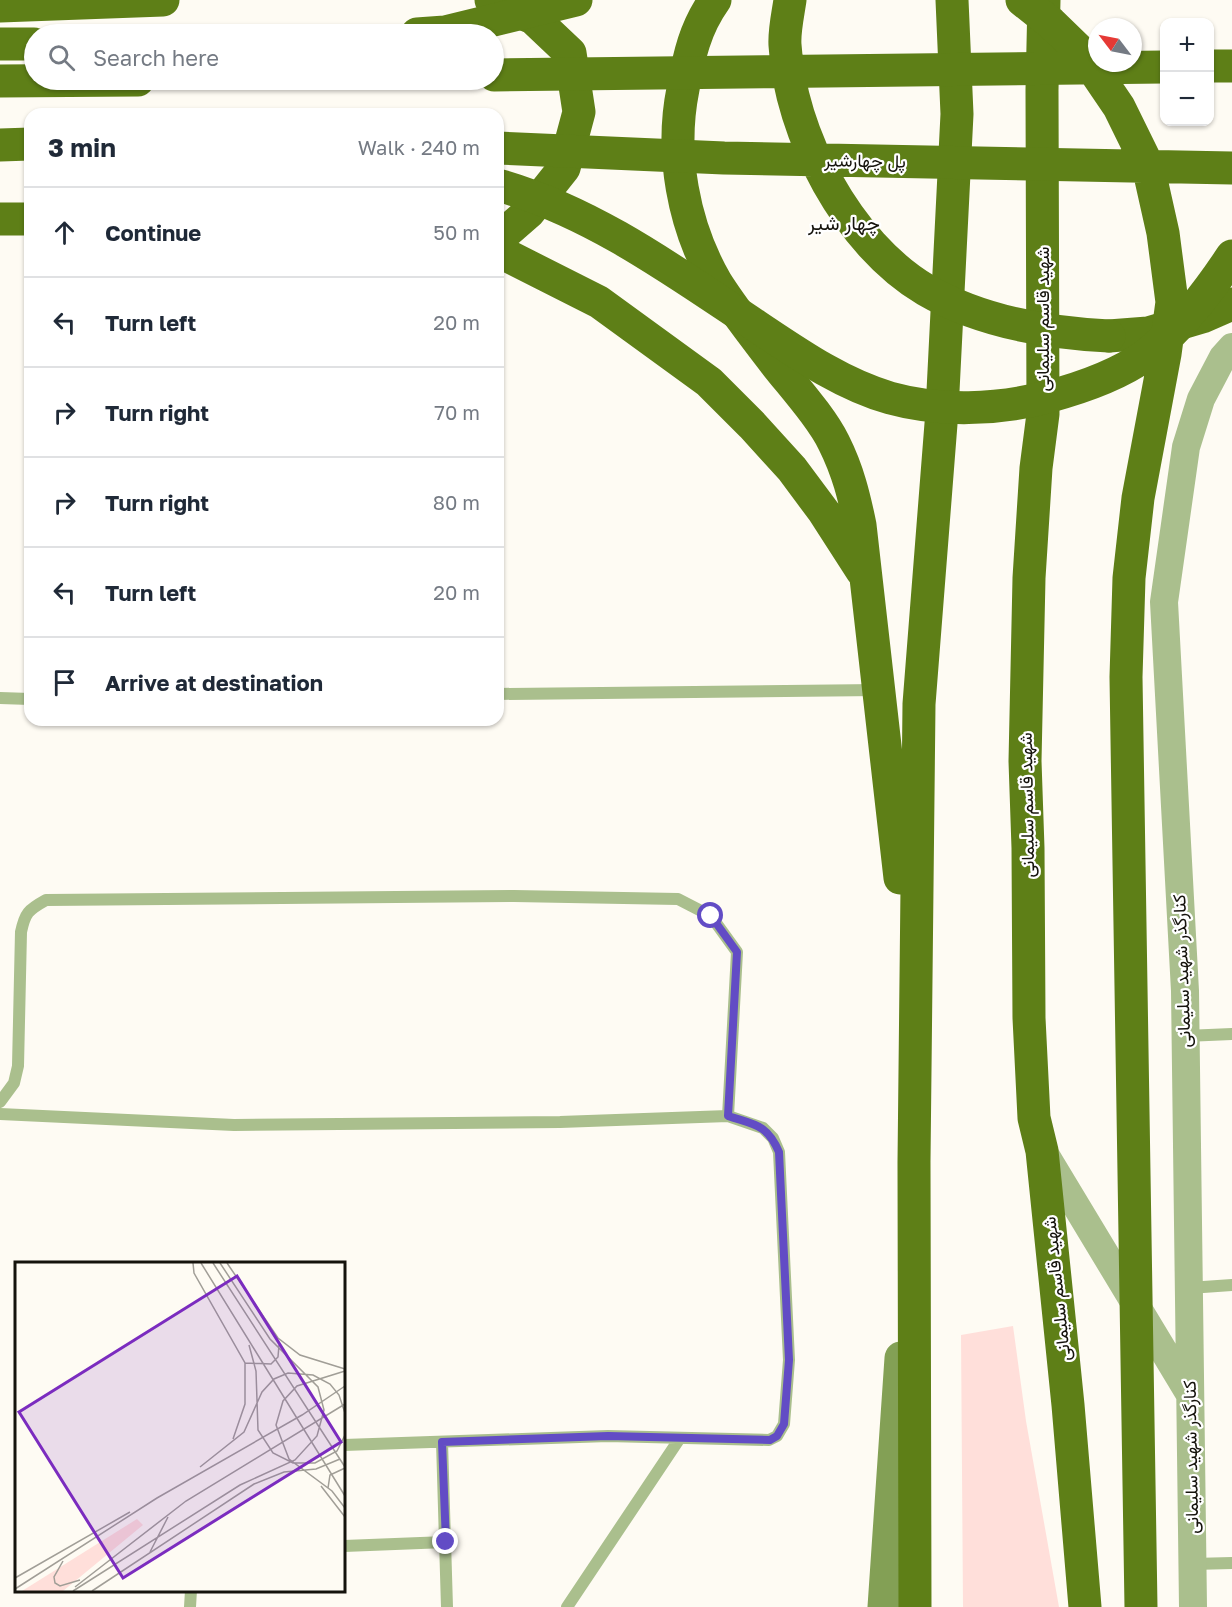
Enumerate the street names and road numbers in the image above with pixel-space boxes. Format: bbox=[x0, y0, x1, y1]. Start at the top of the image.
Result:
street label: پل چهارشیر bbox=[823, 148, 906, 174]
street label: شهید قاسم سلیمانی bbox=[1031, 246, 1055, 392]
street label: شهید قاسم سلیمانی bbox=[1014, 732, 1040, 878]
street label: کنارگذر شهید سلیمانی bbox=[1167, 894, 1196, 1048]
street label: شهید قاسم سلیمانی bbox=[1037, 1216, 1077, 1362]
street label: کنارگذر شهید سلیمانی bbox=[1178, 1380, 1203, 1534]

